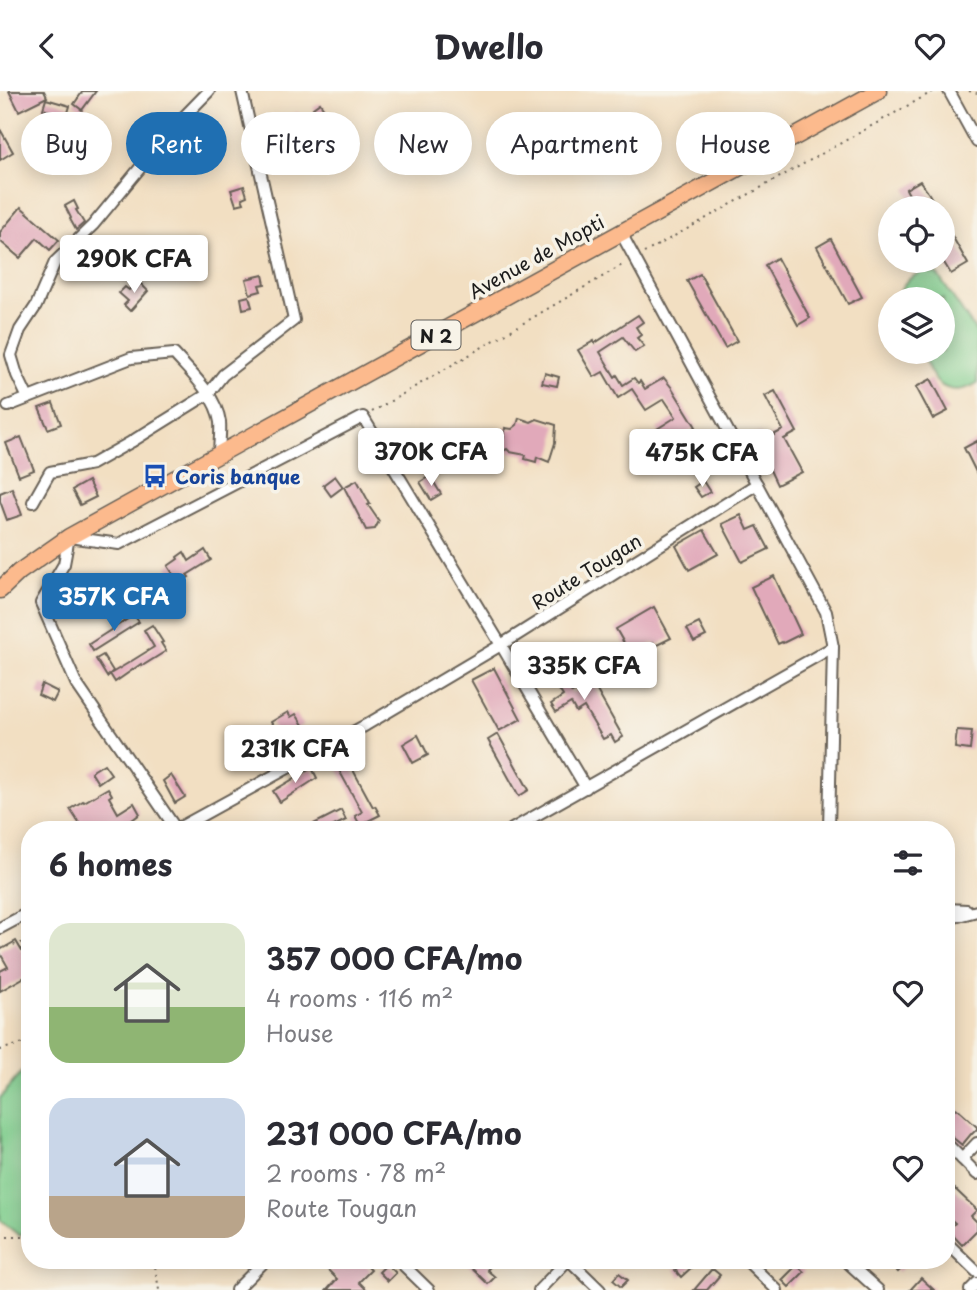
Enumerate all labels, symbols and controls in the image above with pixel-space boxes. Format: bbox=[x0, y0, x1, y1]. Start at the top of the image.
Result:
text: Dwello bbox=[434, 22, 543, 70]
icon: back bbox=[28, 27, 66, 65]
icon: heart bbox=[911, 27, 949, 65]
chip: Buy bbox=[21, 112, 112, 175]
chip: Rent bbox=[126, 112, 227, 175]
chip: Filters bbox=[241, 112, 360, 175]
chip: New bbox=[374, 112, 472, 175]
chip: Apartment bbox=[486, 112, 662, 175]
chip: House bbox=[676, 112, 795, 175]
map controls bbox=[878, 196, 955, 364]
button: locate bbox=[878, 196, 955, 273]
street label: Avenue de Mopti bbox=[463, 207, 609, 305]
pin: 290K CFA bbox=[62, 235, 206, 295]
text: 290K CFA bbox=[76, 240, 192, 275]
button: layers bbox=[878, 287, 955, 364]
road number: N 2 bbox=[412, 321, 460, 349]
pin: 370K CFA bbox=[359, 429, 503, 488]
pin: 475K CFA bbox=[630, 429, 774, 489]
text: 370K CFA bbox=[374, 433, 488, 468]
text: 475K CFA bbox=[645, 434, 759, 469]
bus stop icon: Coris banque bbox=[141, 462, 169, 490]
place label: Coris banque bbox=[175, 462, 300, 490]
street label: Route Tougan bbox=[526, 526, 646, 616]
pin: 357K CFA bbox=[42, 573, 186, 633]
text: 357K CFA bbox=[58, 578, 170, 613]
pin: 335K CFA bbox=[512, 643, 656, 702]
text: 335K CFA bbox=[527, 647, 641, 682]
pin: 231K CFA bbox=[223, 725, 367, 785]
text: 231K CFA bbox=[240, 730, 350, 765]
text: 6 homes bbox=[49, 841, 172, 886]
icon: filters bbox=[889, 844, 927, 882]
text: 357 000 CFA/mo bbox=[266, 935, 522, 980]
icon: home bbox=[105, 951, 189, 1035]
icon: heart bbox=[889, 974, 927, 1012]
text: 4 rooms · 116 m² bbox=[266, 980, 453, 1015]
text: House bbox=[266, 1015, 333, 1050]
text: 231 000 CFA/mo bbox=[266, 1110, 522, 1155]
icon: home bbox=[105, 1126, 189, 1210]
icon: heart bbox=[889, 1149, 927, 1187]
text: 2 rooms · 78 m² bbox=[266, 1155, 446, 1190]
text: Route Tougan bbox=[266, 1190, 417, 1225]

